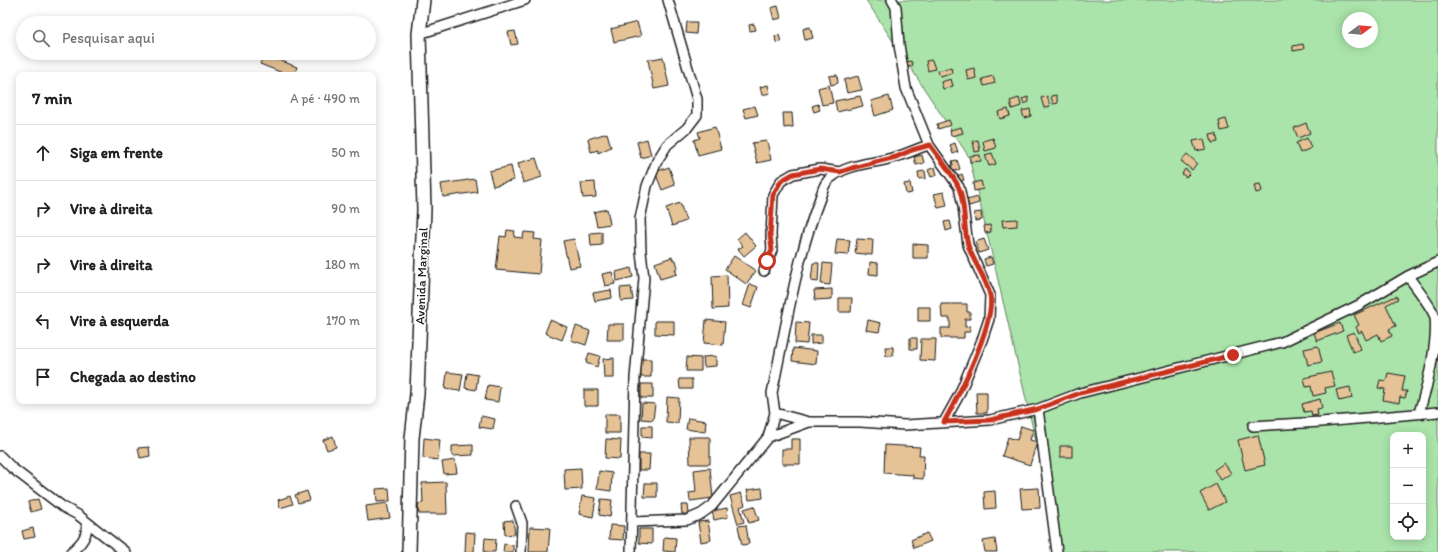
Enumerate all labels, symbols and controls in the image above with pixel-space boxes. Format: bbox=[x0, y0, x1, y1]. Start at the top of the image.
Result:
north arrow bbox=[1342, 12, 1378, 48]
search box bbox=[16, 16, 376, 60]
icon: search bbox=[30, 27, 52, 49]
text: Pesquisar aqui bbox=[62, 29, 155, 47]
text: 7 min bbox=[32, 88, 72, 108]
text: A pé · 490 m bbox=[290, 91, 360, 106]
icon: ahead bbox=[32, 142, 54, 164]
text: Siga em frente bbox=[70, 144, 163, 162]
text: 50 m bbox=[331, 145, 360, 160]
icon: right bbox=[32, 198, 54, 220]
text: Vire à direita bbox=[70, 200, 153, 218]
text: 90 m bbox=[331, 201, 360, 216]
street label: Avenida Marginal bbox=[412, 227, 431, 325]
route start bbox=[758, 252, 776, 270]
icon: right bbox=[32, 254, 54, 276]
text: Vire à direita bbox=[70, 256, 153, 274]
text: 180 m bbox=[325, 257, 360, 272]
icon: left bbox=[32, 310, 54, 332]
text: Vire à esquerda bbox=[70, 312, 169, 330]
text: 170 m bbox=[326, 313, 360, 328]
route end bbox=[1224, 346, 1242, 364]
icon: arrive bbox=[32, 366, 54, 388]
text: Chegada ao destino bbox=[70, 368, 196, 386]
map controls bbox=[1390, 432, 1426, 540]
button: + bbox=[1390, 432, 1426, 468]
button: − bbox=[1390, 468, 1426, 504]
button: locate bbox=[1390, 504, 1426, 540]

